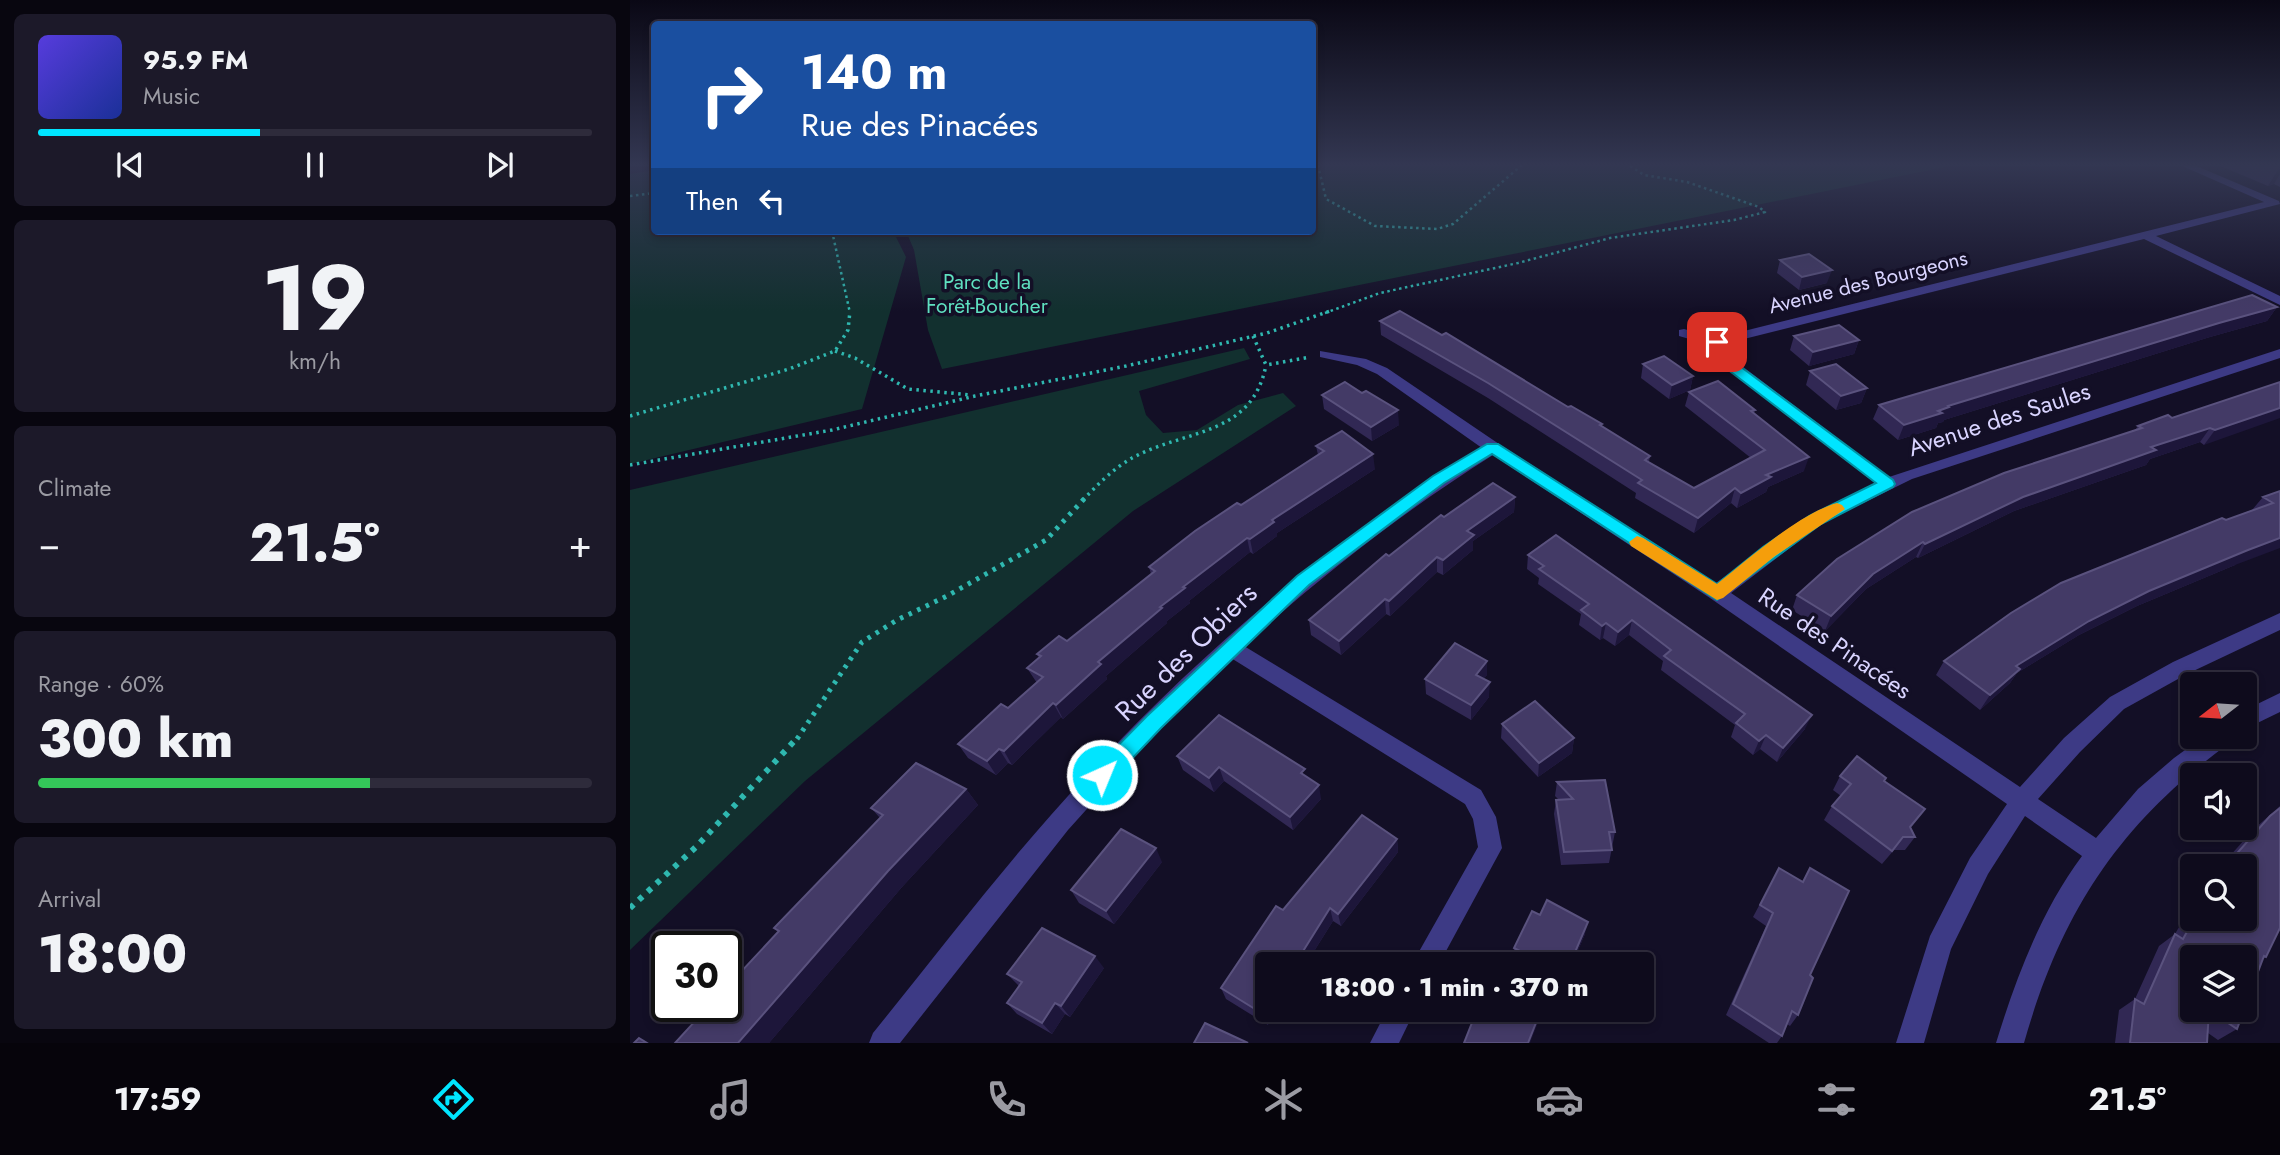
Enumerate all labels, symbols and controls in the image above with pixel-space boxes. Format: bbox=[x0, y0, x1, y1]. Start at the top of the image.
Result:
text: 140 m bbox=[801, 37, 947, 107]
text: 95.9 FM bbox=[143, 41, 248, 79]
icon: right bbox=[686, 49, 777, 140]
text: Music bbox=[143, 79, 200, 113]
text: Rue des Pinacées bbox=[801, 102, 1038, 148]
icon: previous bbox=[111, 146, 149, 184]
icon: pause bbox=[296, 146, 334, 184]
icon: next bbox=[481, 146, 519, 184]
text: Then bbox=[686, 182, 739, 220]
icon: left bbox=[753, 182, 791, 220]
text: 19 bbox=[261, 233, 369, 364]
street label: Avenue des Bourgeons bbox=[1765, 243, 1971, 321]
park label: Parc de la Forêt-Boucher bbox=[926, 267, 1049, 321]
pin bbox=[1687, 312, 1747, 372]
icon: arrive bbox=[1698, 323, 1736, 361]
text: km/h bbox=[289, 344, 341, 378]
street label: Avenue des Saules bbox=[1903, 373, 2095, 465]
text: Climate bbox=[38, 471, 111, 505]
text: 21.5° bbox=[249, 505, 380, 581]
text: − bbox=[38, 516, 60, 571]
text: + bbox=[569, 516, 592, 571]
street label: Rue des Obiers bbox=[1106, 573, 1266, 731]
street label: Rue des Pinacées bbox=[1751, 579, 1919, 707]
text: Range · 60% bbox=[38, 667, 164, 701]
north arrow bbox=[2180, 672, 2258, 749]
map controls bbox=[2180, 672, 2257, 1022]
text: 300 km bbox=[38, 701, 233, 777]
position arrow bbox=[1065, 738, 1139, 812]
button: sound bbox=[2180, 763, 2257, 840]
button: search bbox=[2180, 854, 2257, 931]
text: Arrival bbox=[38, 882, 101, 916]
text: 18:00 bbox=[38, 916, 187, 992]
speed limit sign: 30 bbox=[651, 931, 742, 1022]
button: layers bbox=[2180, 945, 2257, 1022]
text: 18:00 · 1 min · 370 m bbox=[1320, 968, 1589, 1006]
icon: directions bbox=[429, 1075, 478, 1124]
icon: music bbox=[706, 1075, 755, 1124]
icon: phone bbox=[982, 1075, 1031, 1124]
icon: climate bbox=[1259, 1075, 1308, 1124]
icon: car bbox=[1535, 1075, 1584, 1124]
icon: filters bbox=[1812, 1075, 1861, 1124]
text: 17:59 bbox=[114, 1076, 202, 1122]
text: 21.5° bbox=[2088, 1076, 2166, 1122]

